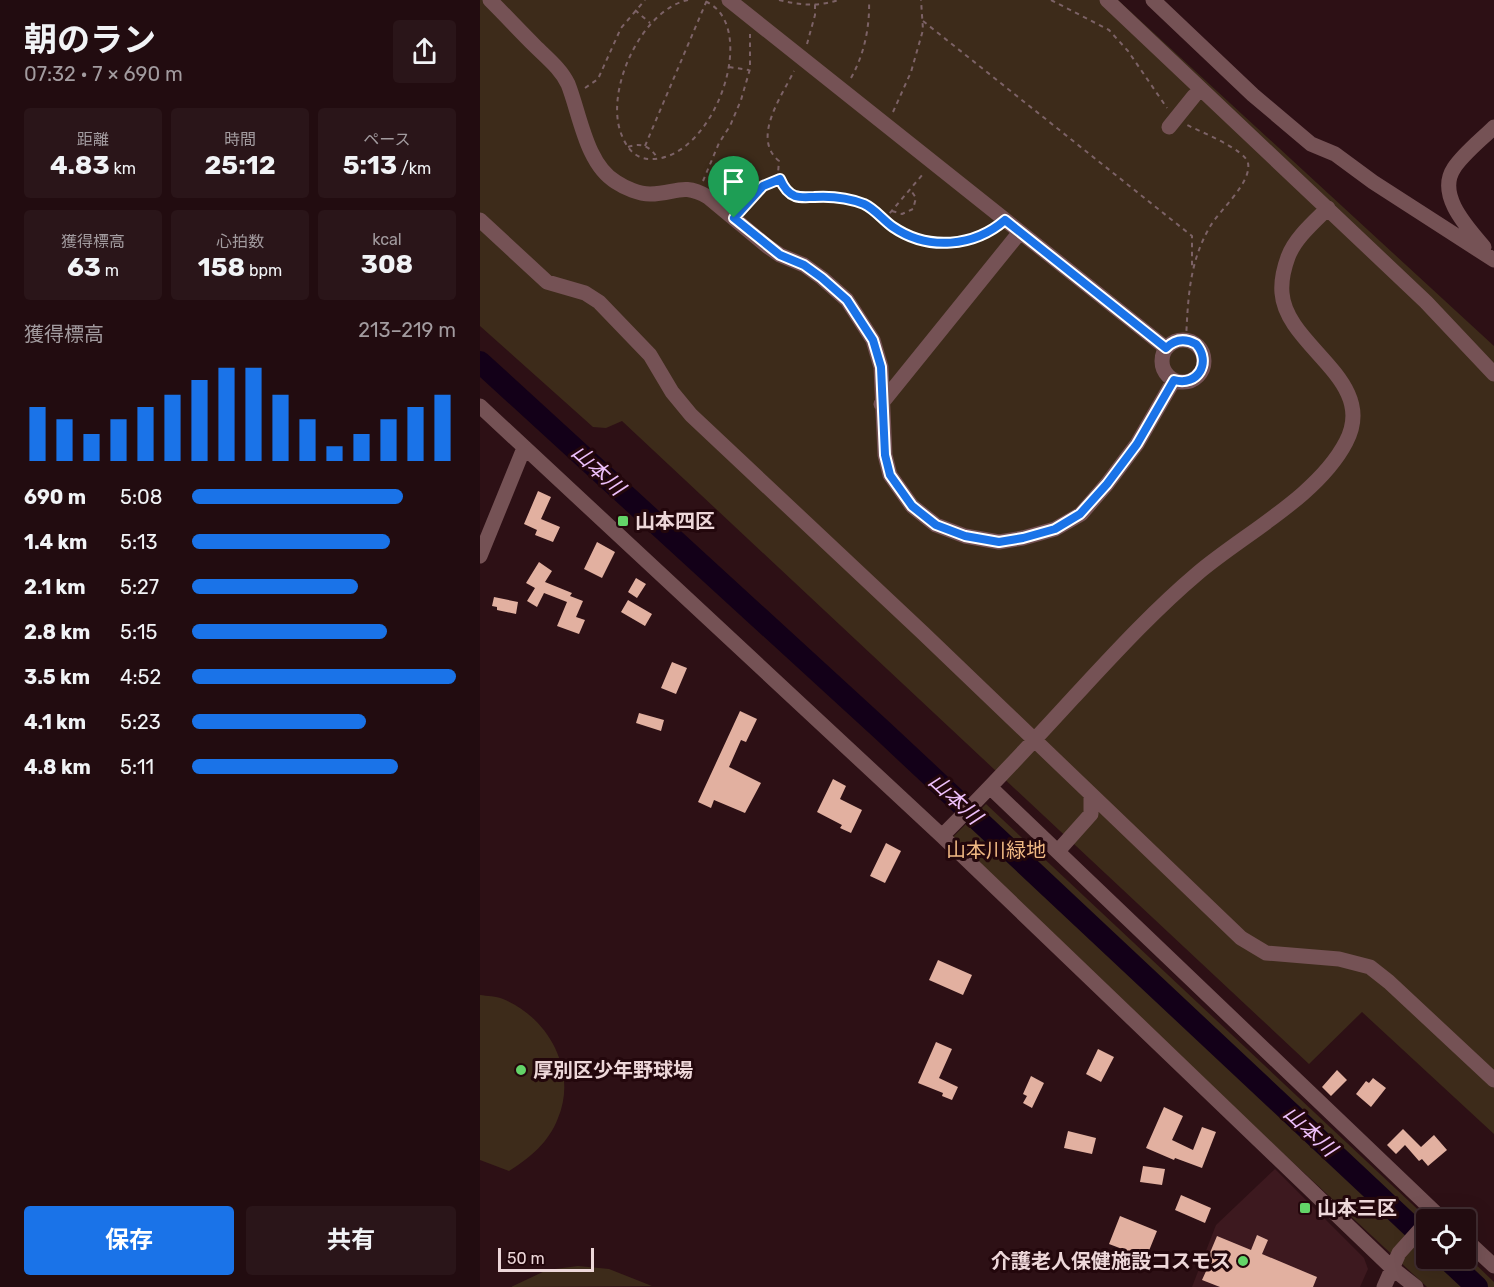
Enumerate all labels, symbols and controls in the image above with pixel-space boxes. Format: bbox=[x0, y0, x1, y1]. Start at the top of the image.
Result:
text: 朝のラン bbox=[24, 20, 156, 59]
button: share bbox=[393, 20, 456, 83]
text: 07:32 · 7 × 690 m bbox=[24, 62, 183, 86]
text: 距離 bbox=[77, 130, 109, 149]
text: 時間 bbox=[224, 130, 256, 149]
text: ペース bbox=[363, 130, 411, 149]
text: 4.83 bbox=[50, 150, 110, 181]
text: 25:12 bbox=[204, 150, 276, 181]
text: 5:13 bbox=[343, 150, 397, 181]
pin bbox=[708, 156, 759, 218]
text: km bbox=[110, 159, 136, 178]
text: /km bbox=[397, 159, 431, 178]
icon: arrive bbox=[717, 165, 750, 198]
text: kcal bbox=[372, 230, 402, 249]
text: 獲得標高 bbox=[61, 232, 125, 251]
text: 心拍数 bbox=[216, 232, 264, 251]
text: 308 bbox=[361, 249, 413, 280]
text: 63 bbox=[67, 252, 101, 283]
text: 158 bbox=[198, 252, 245, 283]
text: m bbox=[101, 261, 119, 280]
text: bpm bbox=[245, 261, 282, 280]
text: 213–219 m bbox=[358, 318, 456, 342]
text: 獲得標高 bbox=[24, 322, 104, 346]
water label: 山本川 bbox=[567, 439, 631, 502]
text: 690 m bbox=[24, 485, 86, 509]
text: 5:08 bbox=[120, 485, 162, 509]
place label: 山本四区 bbox=[635, 509, 715, 533]
marker: 山本四区 bbox=[616, 514, 630, 528]
text: 1.4 km bbox=[24, 530, 87, 554]
text: 5:13 bbox=[120, 530, 158, 554]
text: 2.1 km bbox=[24, 575, 86, 599]
text: 5:27 bbox=[120, 575, 159, 599]
text: 2.8 km bbox=[24, 620, 90, 644]
text: 5:15 bbox=[120, 620, 157, 644]
text: 3.5 km bbox=[24, 665, 90, 689]
text: 4:52 bbox=[120, 665, 161, 689]
text: 4.1 km bbox=[24, 710, 86, 734]
text: 5:23 bbox=[120, 710, 161, 734]
text: 4.8 km bbox=[24, 755, 91, 779]
text: 5:11 bbox=[120, 755, 154, 779]
water label: 山本川 bbox=[924, 768, 988, 831]
park label: 山本川緑地 bbox=[946, 838, 1046, 862]
place label: 厚別区少年野球場 bbox=[533, 1058, 693, 1082]
marker: 厚別区少年野球場 bbox=[514, 1063, 528, 1077]
water label: 山本川 bbox=[1279, 1100, 1343, 1163]
place label: 山本三区 bbox=[1317, 1196, 1397, 1220]
marker: 山本三区 bbox=[1298, 1201, 1312, 1215]
button: 保存 bbox=[24, 1206, 234, 1275]
button: 共有 bbox=[246, 1206, 456, 1275]
map controls bbox=[1416, 1209, 1476, 1269]
button: locate bbox=[1416, 1209, 1476, 1269]
scale bar bbox=[498, 1245, 594, 1272]
text: 50 m bbox=[507, 1249, 545, 1268]
place label: 介護老人保健施設コスモス bbox=[991, 1249, 1231, 1273]
marker: 介護老人保健施設コスモス bbox=[1236, 1254, 1250, 1268]

